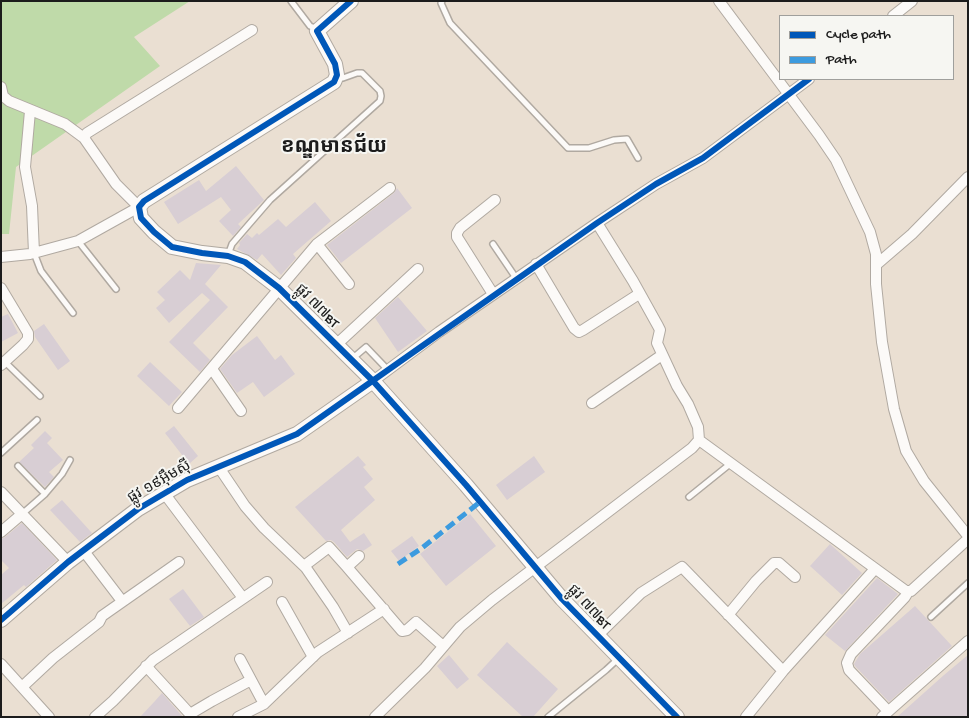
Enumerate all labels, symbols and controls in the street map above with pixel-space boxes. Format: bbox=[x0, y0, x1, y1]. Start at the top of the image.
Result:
legend bbox=[779, 15, 954, 80]
text: Cycle path bbox=[826, 26, 891, 44]
text: Path bbox=[826, 51, 857, 69]
district label: ខណ្ឌមានជ័យ bbox=[281, 137, 387, 161]
street label: ផ្លូវ ៧៧BT bbox=[290, 281, 342, 333]
street label: ផ្លូវ ១៩អ៊ឹមស៊ី bbox=[125, 458, 195, 508]
street label: ផ្លូវ ៧៧BT bbox=[563, 582, 613, 634]

